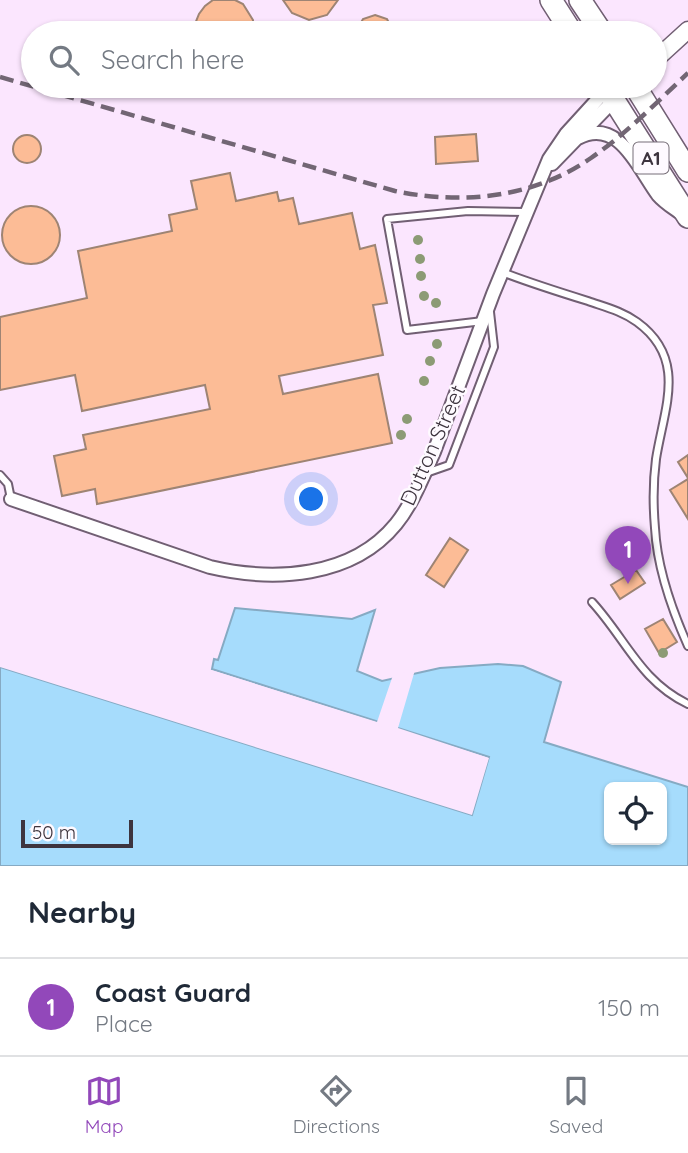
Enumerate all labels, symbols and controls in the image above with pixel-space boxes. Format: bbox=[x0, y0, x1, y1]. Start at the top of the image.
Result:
search box bbox=[21, 21, 667, 98]
icon: search bbox=[45, 41, 83, 79]
text: Search here bbox=[101, 43, 245, 76]
road number: A1 bbox=[634, 142, 668, 174]
street label: Dutton Street bbox=[394, 381, 470, 509]
your location bbox=[294, 482, 328, 516]
pin: 1 bbox=[605, 526, 651, 584]
map controls bbox=[604, 782, 667, 845]
button: locate bbox=[604, 782, 667, 845]
scale bar bbox=[21, 817, 133, 849]
text: 50 m bbox=[32, 820, 76, 844]
text: Nearby bbox=[28, 893, 136, 931]
text: Coast Guard bbox=[95, 976, 251, 1009]
text: 1 bbox=[47, 993, 55, 1022]
text: 150 m bbox=[598, 993, 660, 1022]
text: Place bbox=[95, 1009, 153, 1038]
tab: Map bbox=[85, 1072, 123, 1138]
tab: Directions bbox=[293, 1072, 380, 1138]
tab: Saved bbox=[549, 1072, 603, 1138]

